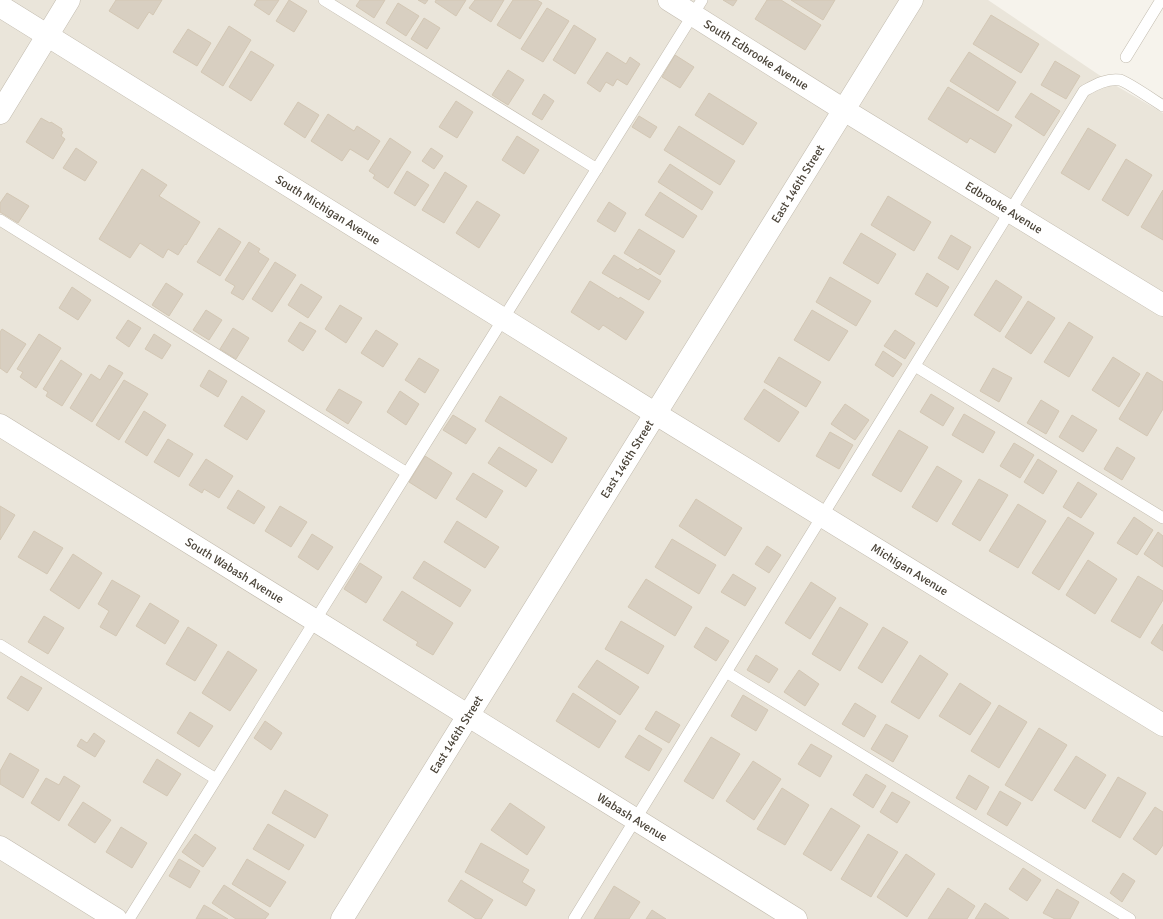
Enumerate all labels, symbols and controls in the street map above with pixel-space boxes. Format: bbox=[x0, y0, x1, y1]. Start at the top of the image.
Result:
street label: South Edbrooke Avenue bbox=[701, 16, 811, 93]
street label: East 146th Street bbox=[768, 142, 828, 226]
street label: South Michigan Avenue bbox=[273, 172, 383, 248]
street label: Edbrooke Avenue bbox=[962, 178, 1045, 237]
street label: East 146th Street bbox=[597, 417, 657, 501]
street label: South Wabash Avenue bbox=[182, 534, 287, 607]
street label: Michigan Avenue bbox=[868, 540, 951, 599]
street label: East 146th Street bbox=[427, 693, 486, 776]
street label: Wabash Avenue bbox=[594, 790, 670, 845]

